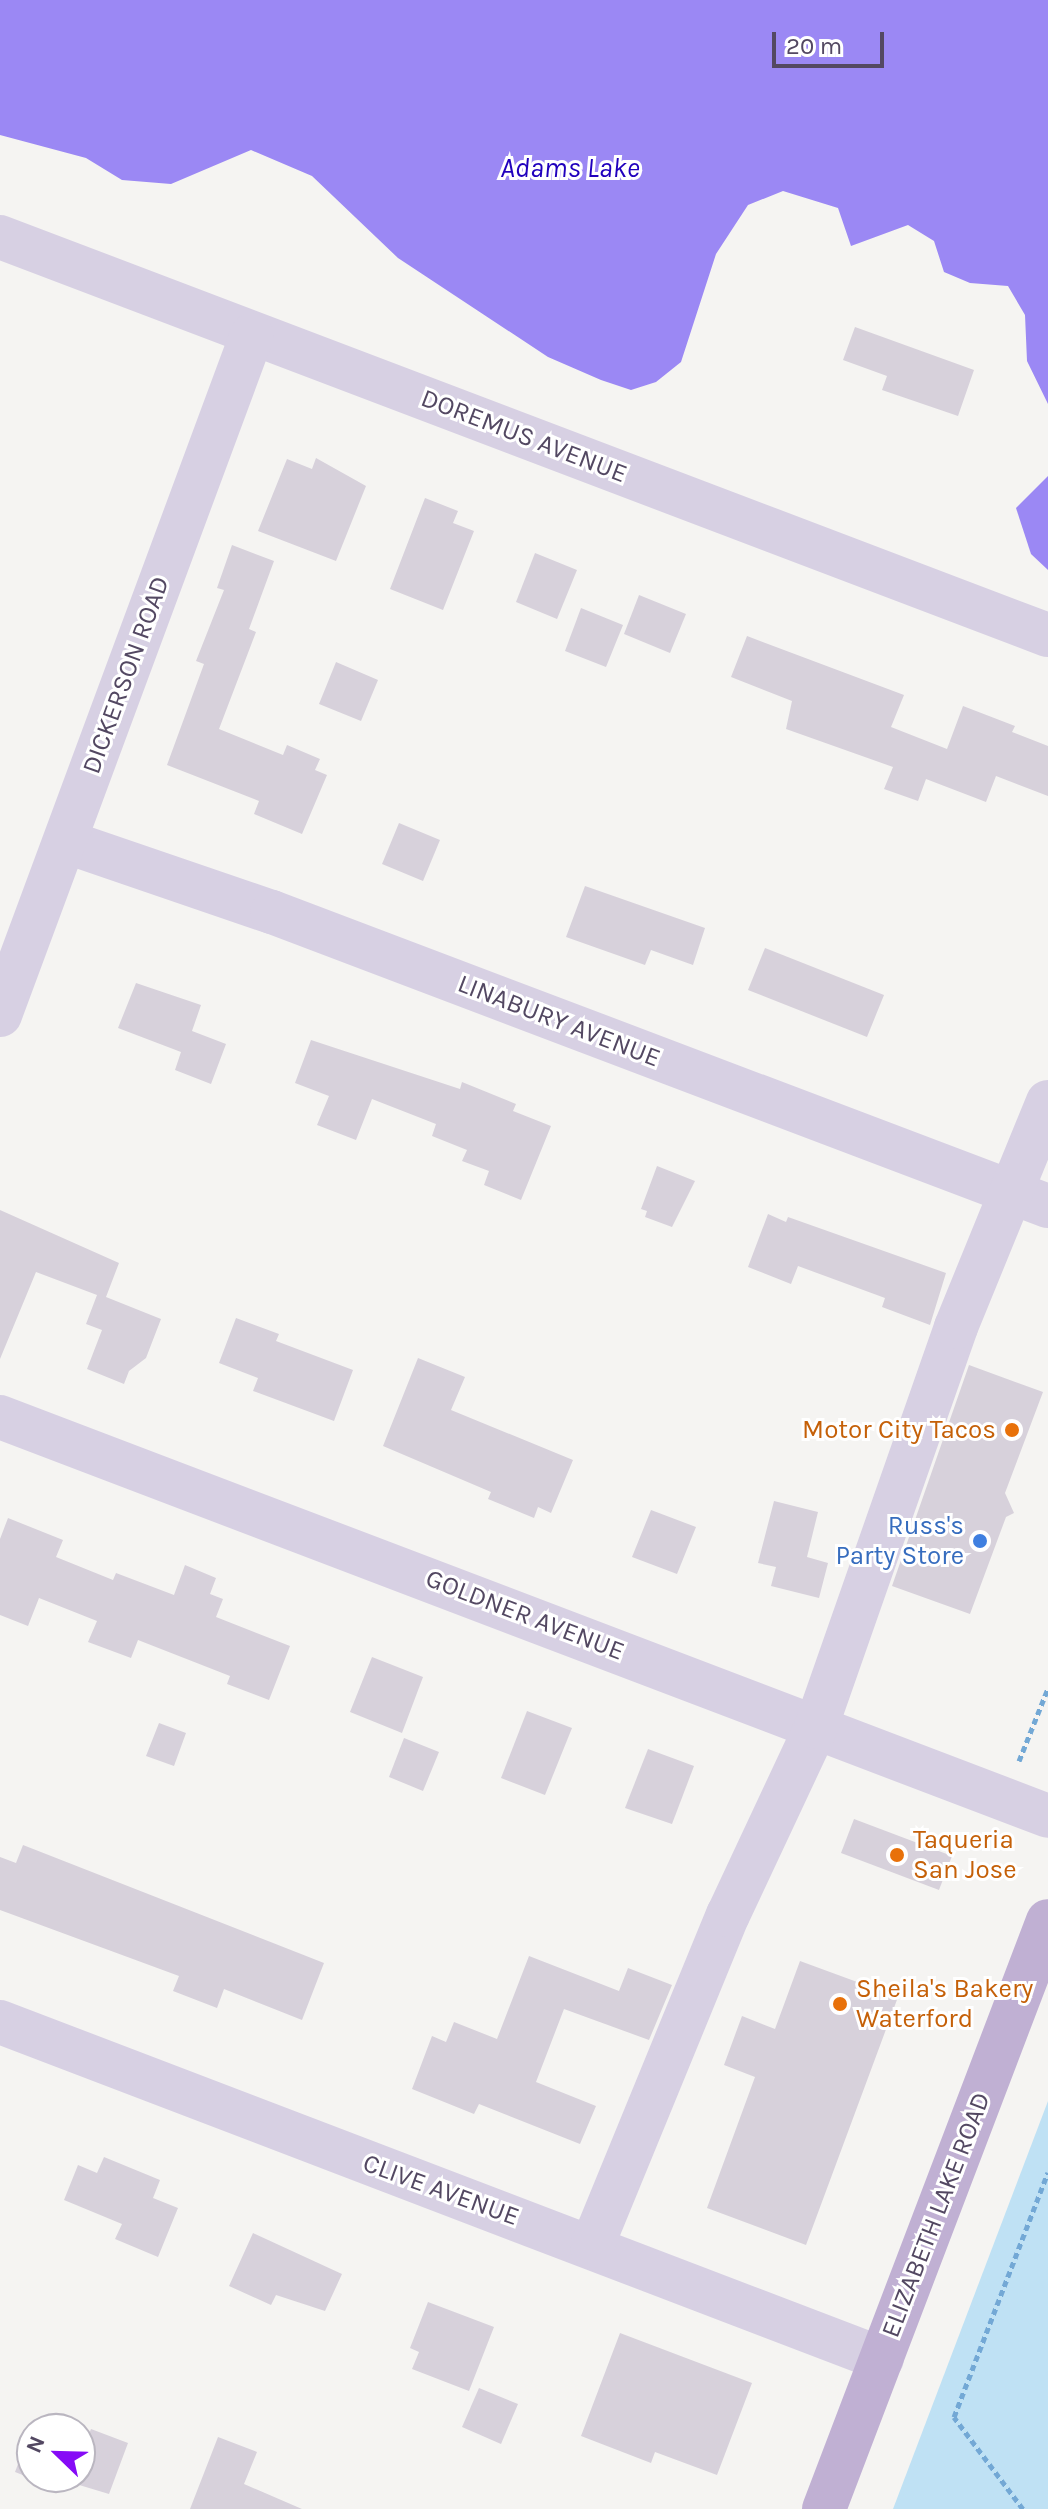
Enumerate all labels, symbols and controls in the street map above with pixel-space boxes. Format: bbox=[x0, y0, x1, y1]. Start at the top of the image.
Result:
scale bar bbox=[776, 16, 888, 66]
text: 20 m bbox=[786, 32, 842, 60]
water label: Adams Lake bbox=[500, 151, 640, 185]
street label: DOREMUS AVENUE bbox=[417, 382, 631, 490]
street label: DICKERSON ROAD bbox=[76, 572, 176, 778]
street label: LINABURY AVENUE bbox=[453, 968, 665, 1074]
place label: Motor City Tacos bbox=[802, 1414, 996, 1446]
marker: Motor City Tacos bbox=[1003, 1421, 1021, 1439]
place label: Russ's Party Store bbox=[835, 1510, 964, 1572]
marker: Russ's Party Store bbox=[971, 1532, 989, 1550]
street label: GOLDNER AVENUE bbox=[421, 1563, 629, 1667]
place label: Taqueria San Jose bbox=[913, 1824, 1017, 1886]
marker: Taqueria San Jose bbox=[888, 1846, 906, 1864]
place label: Sheila's Bakery Waterford bbox=[856, 1973, 1033, 2034]
marker: Sheila's Bakery Waterford bbox=[831, 1995, 849, 2013]
street label: ELIZABETH LAKE ROAD bbox=[875, 2088, 997, 2342]
street label: CLIVE AVENUE bbox=[359, 2147, 523, 2233]
north arrow bbox=[16, 2413, 96, 2493]
text: N bbox=[21, 2432, 51, 2457]

